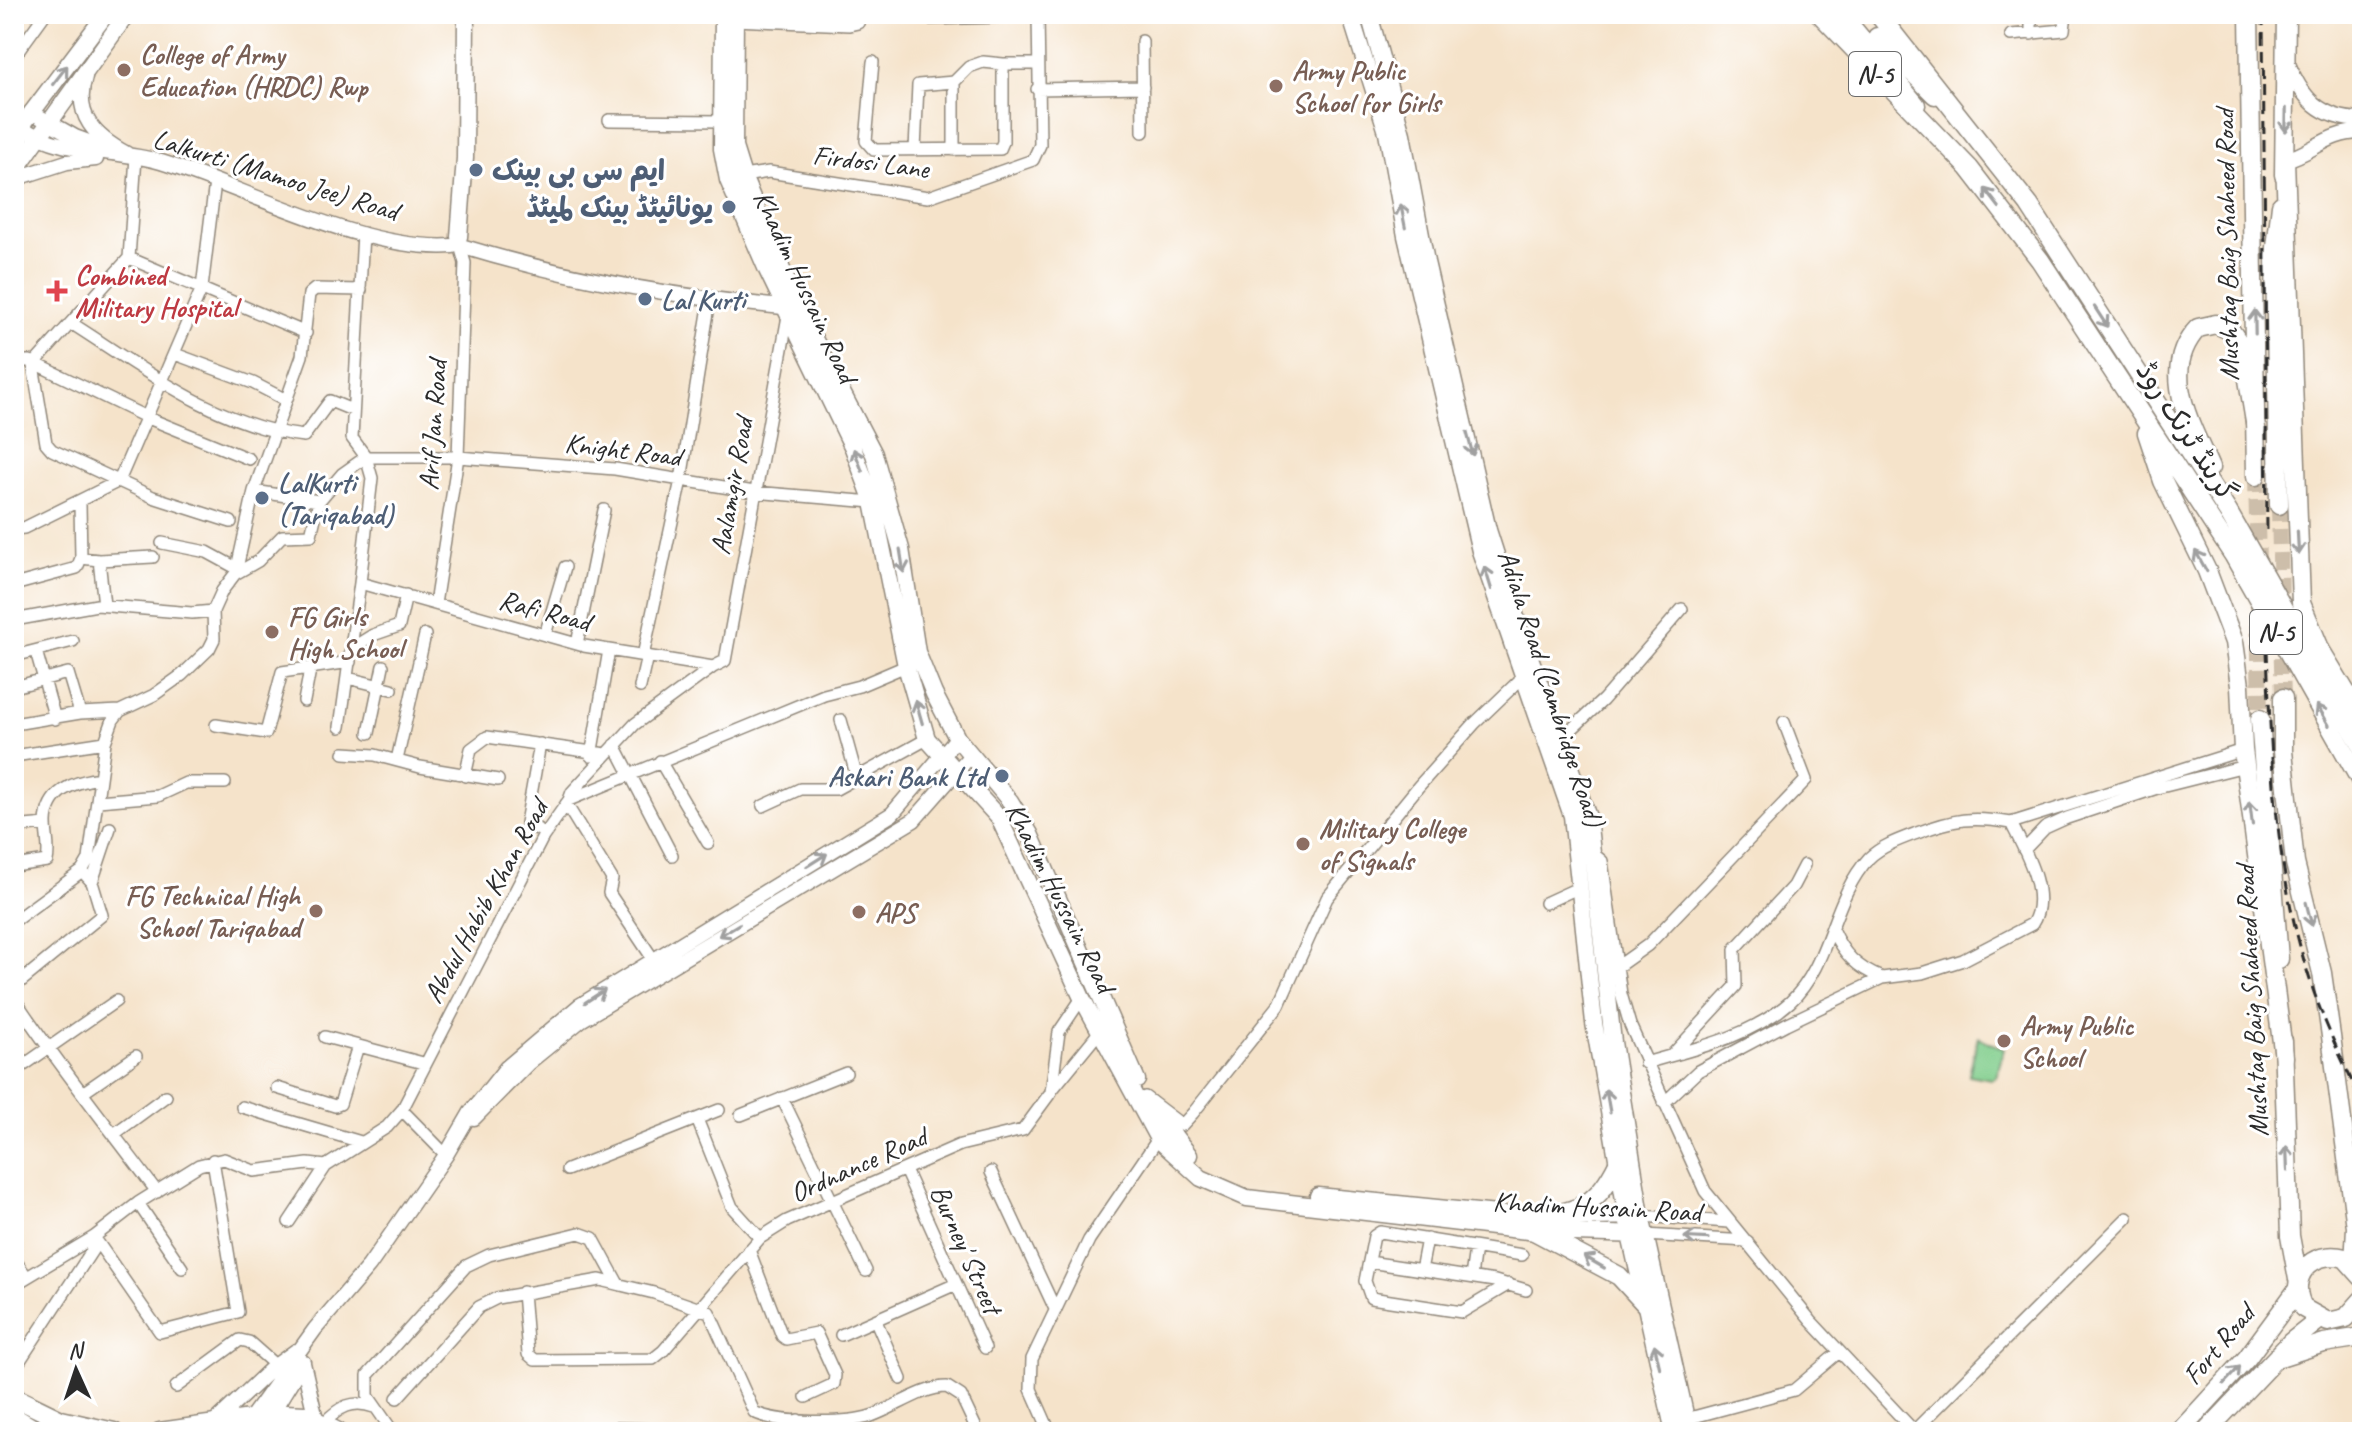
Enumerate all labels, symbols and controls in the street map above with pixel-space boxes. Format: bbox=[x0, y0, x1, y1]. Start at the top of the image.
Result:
place label: College of Army Education (HRDC) Rwp bbox=[140, 37, 370, 104]
road number: N-5 bbox=[1849, 52, 1901, 96]
place label: Army Public School for Girls bbox=[1292, 53, 1444, 120]
marker: College of Army Education (HRDC) Rwp bbox=[115, 61, 133, 79]
one-way arrow bbox=[51, 65, 69, 86]
marker: Army Public School for Girls bbox=[1267, 77, 1285, 95]
street label: Mushtaq Baig Shaheed Road bbox=[2207, 105, 2246, 381]
one-way arrow bbox=[2278, 106, 2294, 133]
street label: Lalkurti (Mamoo Jee) Road bbox=[149, 121, 406, 230]
street label: Firdosi Lane bbox=[811, 137, 933, 186]
place label: ایم سی بی بینک bbox=[492, 153, 665, 192]
marker: ایم سی بی بینک bbox=[467, 161, 485, 179]
street label: Khadim Hussain Road bbox=[746, 185, 867, 392]
one-way arrow bbox=[1984, 188, 2001, 209]
place label: یونائیٹڈ بینک لمیٹڈ bbox=[527, 190, 713, 225]
marker: یونائیٹڈ بینک لمیٹڈ bbox=[720, 198, 738, 216]
one-way arrow bbox=[1394, 203, 1409, 229]
place label: Combined Military Hospital bbox=[75, 258, 242, 325]
marker: Combined Military Hospital bbox=[46, 280, 68, 302]
place label: Lal Kurti bbox=[661, 282, 749, 317]
marker: Lal Kurti bbox=[636, 290, 654, 308]
one-way arrow bbox=[2092, 306, 2109, 328]
one-way arrow bbox=[2247, 309, 2262, 336]
street label: Arif Jan Road bbox=[410, 355, 455, 491]
street label: گرینڈ ٹرنک روڈ bbox=[2128, 355, 2245, 508]
street label: Aalamgir Road bbox=[702, 411, 761, 557]
street label: Knight Road bbox=[563, 425, 687, 474]
one-way arrow bbox=[1463, 431, 1478, 457]
one-way arrow bbox=[849, 448, 864, 473]
place label: LalKurti (Tariqabad) bbox=[278, 465, 395, 532]
marker: LalKurti (Tariqabad) bbox=[253, 489, 271, 507]
one-way arrow bbox=[2291, 529, 2306, 556]
street label: Adiala Road (Cambridge Road) bbox=[1490, 545, 1613, 833]
one-way arrow bbox=[896, 548, 911, 573]
one-way arrow bbox=[2193, 549, 2209, 573]
one-way arrow bbox=[1480, 565, 1495, 591]
street label: Rafi Road bbox=[495, 582, 598, 640]
place label: FG Girls High School bbox=[288, 599, 408, 666]
road number: N-5 bbox=[2250, 610, 2302, 654]
marker: FG Girls High School bbox=[263, 623, 281, 641]
one-way arrow bbox=[911, 699, 926, 725]
one-way arrow bbox=[2315, 704, 2331, 728]
place label: Askari Bank Ltd bbox=[828, 759, 991, 794]
marker: Askari Bank Ltd bbox=[993, 767, 1011, 785]
street label: Abdul Habib Khan Road bbox=[415, 790, 558, 1009]
street label: Khadim Hussain Road bbox=[998, 797, 1125, 1001]
one-way arrow bbox=[2244, 800, 2259, 827]
place label: Military College of Signals bbox=[1319, 811, 1468, 878]
marker: Military College of Signals bbox=[1294, 835, 1312, 853]
one-way arrow bbox=[805, 852, 828, 868]
street label: Mushtaq Baig Shaheed Road bbox=[2227, 860, 2276, 1138]
place label: FG Technical High School Tariqabad bbox=[125, 878, 305, 945]
place label: APS bbox=[875, 895, 920, 930]
one-way arrow bbox=[2302, 900, 2317, 926]
marker: FG Technical High School Tariqabad bbox=[307, 902, 325, 920]
marker: APS bbox=[850, 903, 868, 921]
one-way arrow bbox=[718, 922, 741, 938]
one-way arrow bbox=[583, 987, 606, 1003]
place label: Army Public School bbox=[2020, 1008, 2135, 1075]
marker: Army Public School bbox=[1995, 1032, 2013, 1050]
one-way arrow bbox=[1599, 1089, 1614, 1114]
street label: Ordnance Road bbox=[784, 1117, 936, 1210]
one-way arrow bbox=[2280, 1145, 2295, 1172]
street label: Burney' Street bbox=[923, 1179, 1012, 1322]
street label: Khadim Hussain Road bbox=[1492, 1184, 1706, 1230]
one-way arrow bbox=[1683, 1230, 1710, 1245]
one-way arrow bbox=[1583, 1254, 1607, 1269]
street label: Fort Road bbox=[2175, 1294, 2265, 1392]
north arrow bbox=[36, 1330, 116, 1410]
text: N bbox=[67, 1337, 86, 1365]
one-way arrow bbox=[1649, 1344, 1664, 1369]
one-way arrow bbox=[2222, 1365, 2241, 1385]

